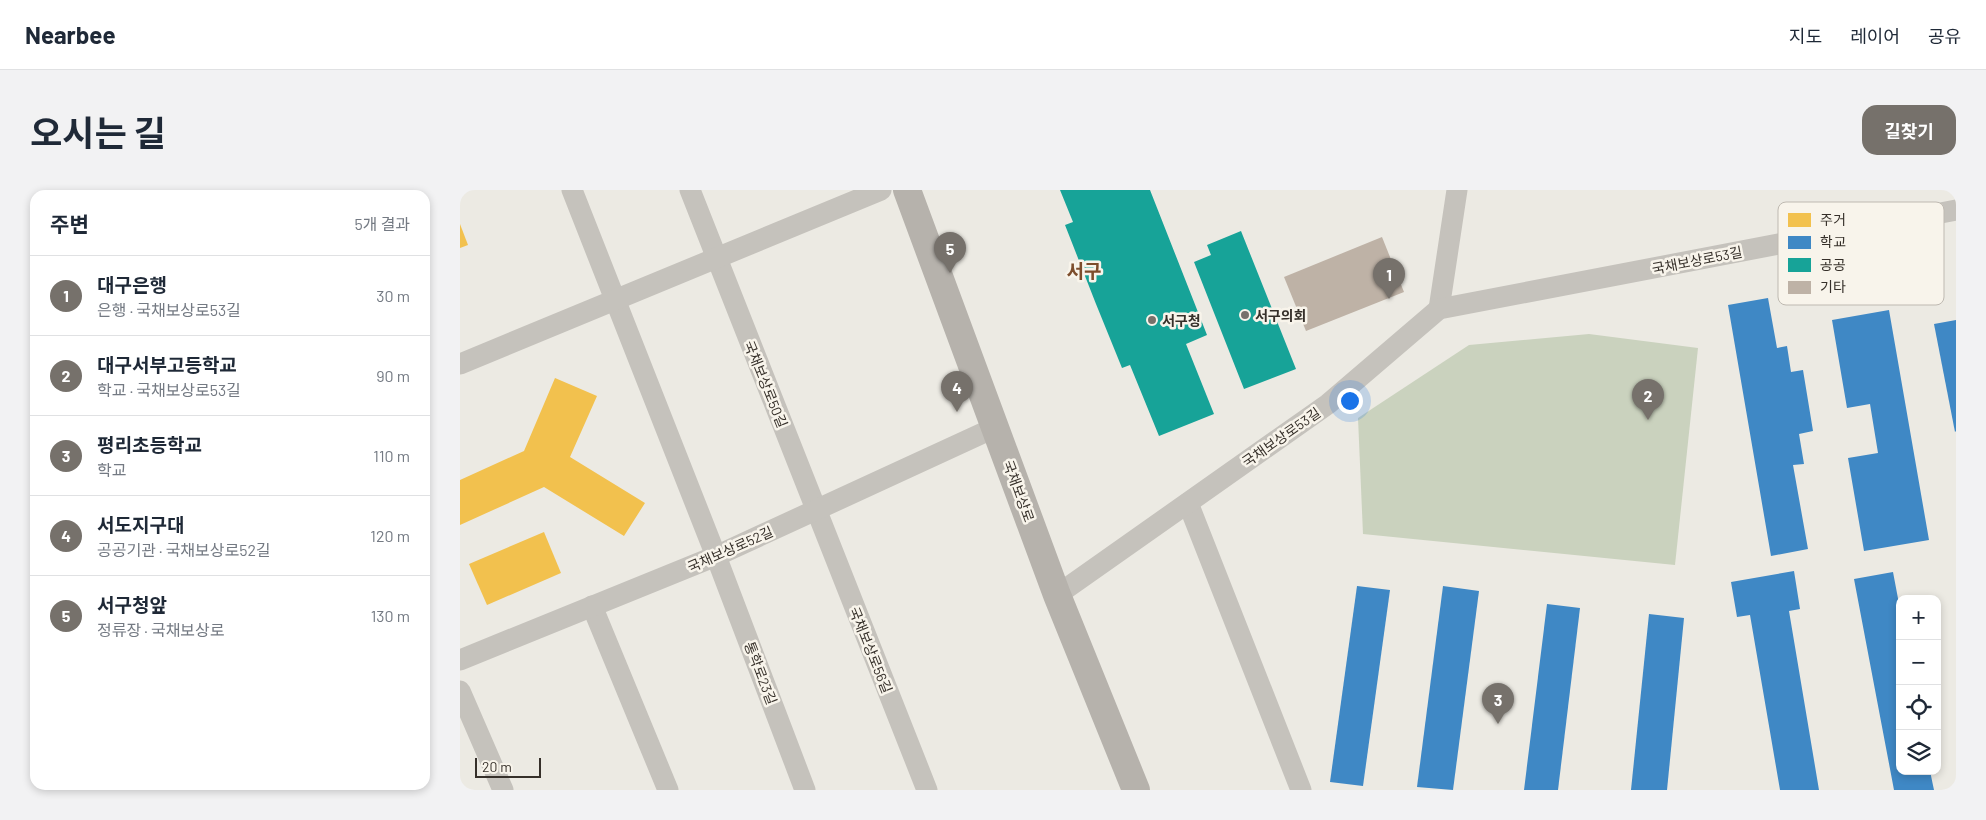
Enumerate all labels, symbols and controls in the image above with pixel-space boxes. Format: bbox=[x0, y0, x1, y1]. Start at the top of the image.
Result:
text: Nearbee bbox=[25, 20, 116, 49]
text: 지도 bbox=[1789, 25, 1822, 47]
text: 레이어 bbox=[1850, 25, 1900, 47]
text: 공유 bbox=[1928, 25, 1961, 47]
button: 길찾기 bbox=[1862, 105, 1956, 155]
text: 오시는 길 bbox=[30, 111, 166, 153]
legend bbox=[1778, 202, 1944, 305]
text: 주변 bbox=[50, 211, 89, 236]
text: 주거 bbox=[1820, 211, 1846, 228]
text: 5개 결과 bbox=[354, 214, 410, 233]
pin: 5 bbox=[934, 232, 966, 273]
text: 학교 bbox=[1820, 233, 1846, 250]
street label: 국채보상로53길 bbox=[1650, 243, 1744, 277]
text: 공공 bbox=[1820, 256, 1846, 273]
pin: 1 bbox=[1373, 258, 1405, 299]
district label: 서구 bbox=[1067, 259, 1101, 282]
text: 대구은행 bbox=[97, 273, 167, 296]
text: 기타 bbox=[1820, 278, 1846, 295]
text: 1 bbox=[63, 286, 69, 305]
text: 30 m bbox=[376, 286, 410, 305]
text: 은행 · 국채보상로53길 bbox=[97, 300, 241, 319]
place label: 서구의회 bbox=[1255, 307, 1307, 324]
marker: 서구의회 bbox=[1239, 309, 1251, 321]
place label: 서구청 bbox=[1162, 312, 1201, 329]
marker: 서구청 bbox=[1146, 314, 1158, 326]
street label: 국채보상로50길 bbox=[741, 338, 791, 430]
text: 대구서부고등학교 bbox=[97, 353, 237, 376]
text: 2 bbox=[62, 366, 70, 385]
text: 90 m bbox=[376, 366, 410, 385]
pin: 4 bbox=[941, 371, 973, 412]
pin: 2 bbox=[1632, 379, 1664, 420]
text: 학교 · 국채보상로53길 bbox=[97, 380, 241, 399]
your location bbox=[1337, 388, 1363, 414]
street label: 국채보상로53길 bbox=[1239, 404, 1323, 470]
text: 평리초등학교 bbox=[97, 433, 202, 456]
text: 3 bbox=[62, 446, 70, 465]
text: 110 m bbox=[373, 446, 410, 465]
street label: 국채보상로 bbox=[1000, 458, 1038, 524]
text: 학교 bbox=[97, 460, 126, 479]
text: 서도지구대 bbox=[97, 513, 184, 536]
street label: 국채보상로52길 bbox=[685, 523, 775, 575]
text: 4 bbox=[61, 526, 71, 545]
text: 120 m bbox=[370, 526, 410, 545]
text: 공공기관 · 국채보상로52길 bbox=[97, 540, 271, 559]
text: 서구청앞 bbox=[97, 593, 167, 616]
map controls bbox=[1896, 595, 1941, 775]
button: + bbox=[1896, 595, 1941, 640]
street label: 국채보상로56길 bbox=[846, 604, 896, 696]
text: 5 bbox=[62, 606, 70, 625]
text: 130 m bbox=[371, 606, 410, 625]
text: 정류장 · 국채보상로 bbox=[97, 620, 225, 639]
street label: 통학로23길 bbox=[741, 639, 781, 707]
button: − bbox=[1896, 640, 1941, 685]
pin: 3 bbox=[1482, 683, 1514, 724]
button: locate bbox=[1896, 685, 1941, 730]
button: layers bbox=[1896, 730, 1941, 775]
scale bar bbox=[475, 755, 541, 778]
text: 20 m bbox=[482, 758, 512, 775]

